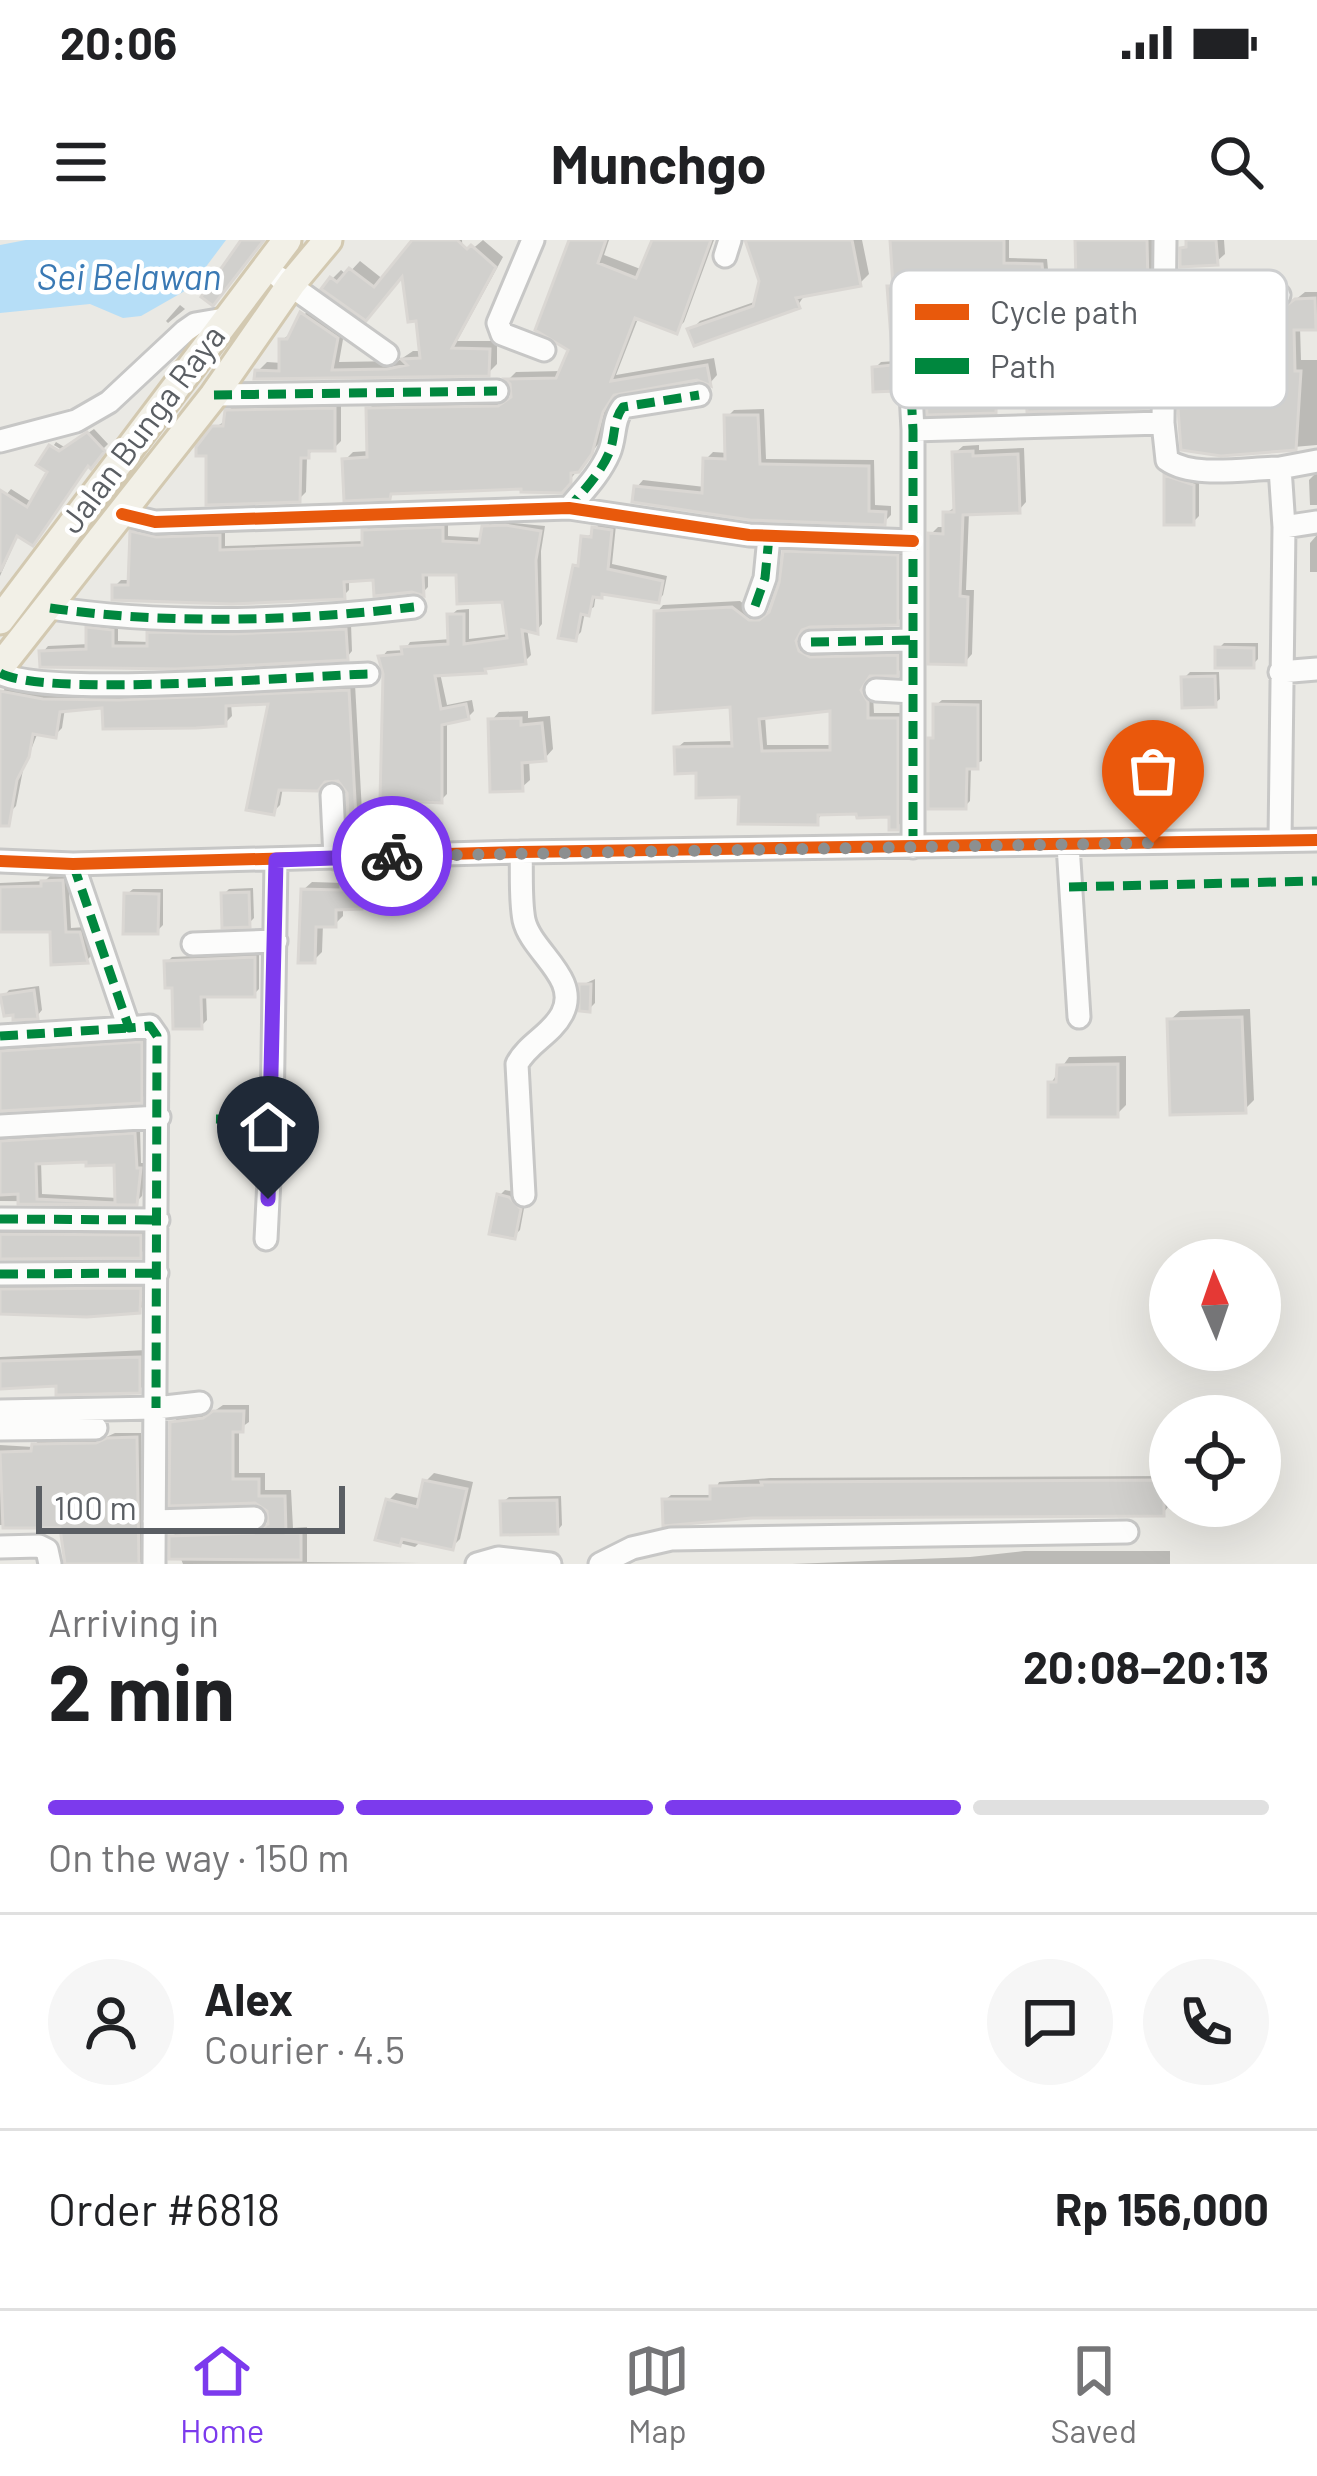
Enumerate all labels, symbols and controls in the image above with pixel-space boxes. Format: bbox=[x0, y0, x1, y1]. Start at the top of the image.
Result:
text: 20:06 bbox=[60, 15, 177, 69]
icon: menu bbox=[48, 129, 114, 195]
icon: search bbox=[1203, 129, 1269, 195]
text: Munchgo bbox=[550, 130, 767, 195]
water label: Sei Belawan bbox=[37, 254, 221, 297]
legend bbox=[891, 270, 1287, 408]
text: Cycle path bbox=[990, 291, 1138, 331]
street label: Jalan Bunga Raya bbox=[50, 316, 232, 540]
text: Path bbox=[990, 345, 1056, 385]
pin bbox=[1102, 720, 1204, 843]
icon: bag bbox=[1120, 738, 1186, 804]
courier bbox=[332, 796, 452, 916]
icon: bike bbox=[359, 823, 425, 889]
pin bbox=[217, 1076, 319, 1199]
icon: home bbox=[235, 1094, 301, 1160]
north arrow bbox=[1149, 1239, 1281, 1371]
map controls bbox=[1149, 1239, 1281, 1527]
button: locate bbox=[1149, 1395, 1281, 1527]
scale bar bbox=[36, 1480, 345, 1533]
text: 100 m bbox=[54, 1487, 137, 1527]
text: Arriving in bbox=[48, 1598, 219, 1645]
text: 20:08–20:13 bbox=[1023, 1639, 1269, 1693]
text: 2 min bbox=[48, 1643, 235, 1737]
text: On the way · 150 m bbox=[48, 1833, 350, 1880]
button: person bbox=[48, 1959, 174, 2085]
button: chat bbox=[987, 1959, 1113, 2085]
button: phone bbox=[1143, 1959, 1269, 2085]
text: Alex bbox=[204, 1971, 293, 2025]
text: Courier · 4.5 bbox=[204, 2025, 405, 2072]
text: Order #6818 bbox=[48, 2181, 280, 2235]
text: Rp 156,000 bbox=[1055, 2181, 1269, 2235]
tab: Home bbox=[180, 2338, 264, 2450]
tab: Map bbox=[624, 2338, 690, 2450]
tab: Saved bbox=[1050, 2338, 1137, 2450]

